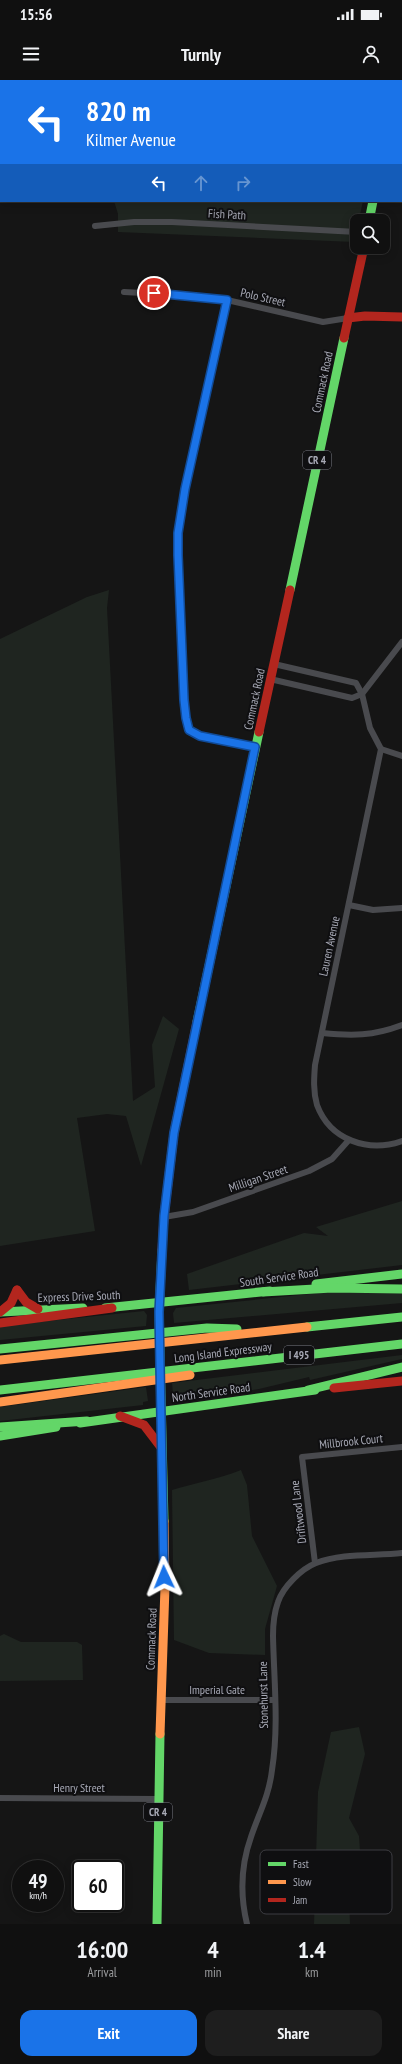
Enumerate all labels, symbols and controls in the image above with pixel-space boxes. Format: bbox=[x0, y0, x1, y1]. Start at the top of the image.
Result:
text: 15:56 bbox=[20, 5, 52, 24]
icon: menu bbox=[20, 43, 42, 65]
text: Turnly bbox=[181, 43, 221, 66]
icon: person bbox=[360, 43, 382, 65]
text: 820 m bbox=[86, 92, 150, 129]
icon: left bbox=[20, 96, 72, 148]
text: Kilmer Avenue bbox=[86, 128, 176, 151]
icon: left bbox=[148, 172, 170, 194]
icon: ahead bbox=[190, 172, 212, 194]
icon: right bbox=[232, 172, 254, 194]
street label: Fish Path bbox=[208, 206, 246, 222]
map controls bbox=[350, 214, 390, 254]
button: search bbox=[350, 214, 390, 254]
pin bbox=[137, 276, 171, 310]
icon: arrive bbox=[143, 282, 165, 304]
street label: Polo Street bbox=[239, 285, 288, 310]
street label: Commack Road bbox=[308, 350, 336, 414]
road number: CR 4 bbox=[303, 451, 331, 469]
street label: Commack Road bbox=[240, 667, 268, 731]
street label: Lauren Avenue bbox=[315, 915, 343, 977]
street label: Milligan Street bbox=[227, 1161, 290, 1195]
street label: South Service Road bbox=[239, 1264, 319, 1290]
street label: Express Drive South bbox=[37, 1287, 121, 1305]
street label: Long Island Expressway bbox=[173, 1339, 273, 1365]
road number: I 495 bbox=[284, 1346, 314, 1364]
street label: North Service Road bbox=[171, 1379, 251, 1405]
street label: Millbrook Court bbox=[318, 1430, 384, 1452]
street label: Driftwood Lane bbox=[287, 1480, 309, 1544]
position arrow bbox=[143, 1556, 185, 1598]
street label: Commack Road bbox=[142, 1608, 160, 1670]
street label: Stonehurst Lane bbox=[255, 1661, 271, 1729]
street label: Imperial Gate bbox=[189, 1682, 245, 1697]
street label: Henry Street bbox=[53, 1780, 105, 1795]
road number: CR 4 bbox=[144, 1803, 172, 1821]
legend bbox=[260, 1850, 392, 1914]
text: Fast bbox=[293, 1857, 309, 1871]
speed limit sign: 60 bbox=[72, 1860, 124, 1912]
text: 49 bbox=[28, 1868, 48, 1894]
text: Slow bbox=[293, 1875, 312, 1889]
text: km/h bbox=[29, 1889, 47, 1902]
text: Jam bbox=[292, 1893, 307, 1907]
text: 16:00 bbox=[76, 1934, 128, 1965]
text: 4 bbox=[207, 1934, 219, 1965]
text: 1.4 bbox=[298, 1934, 326, 1965]
text: Arrival bbox=[88, 1964, 117, 1981]
text: min bbox=[204, 1964, 221, 1981]
text: km bbox=[305, 1964, 318, 1981]
button: Exit bbox=[20, 2010, 197, 2056]
button: Share bbox=[205, 2010, 382, 2056]

